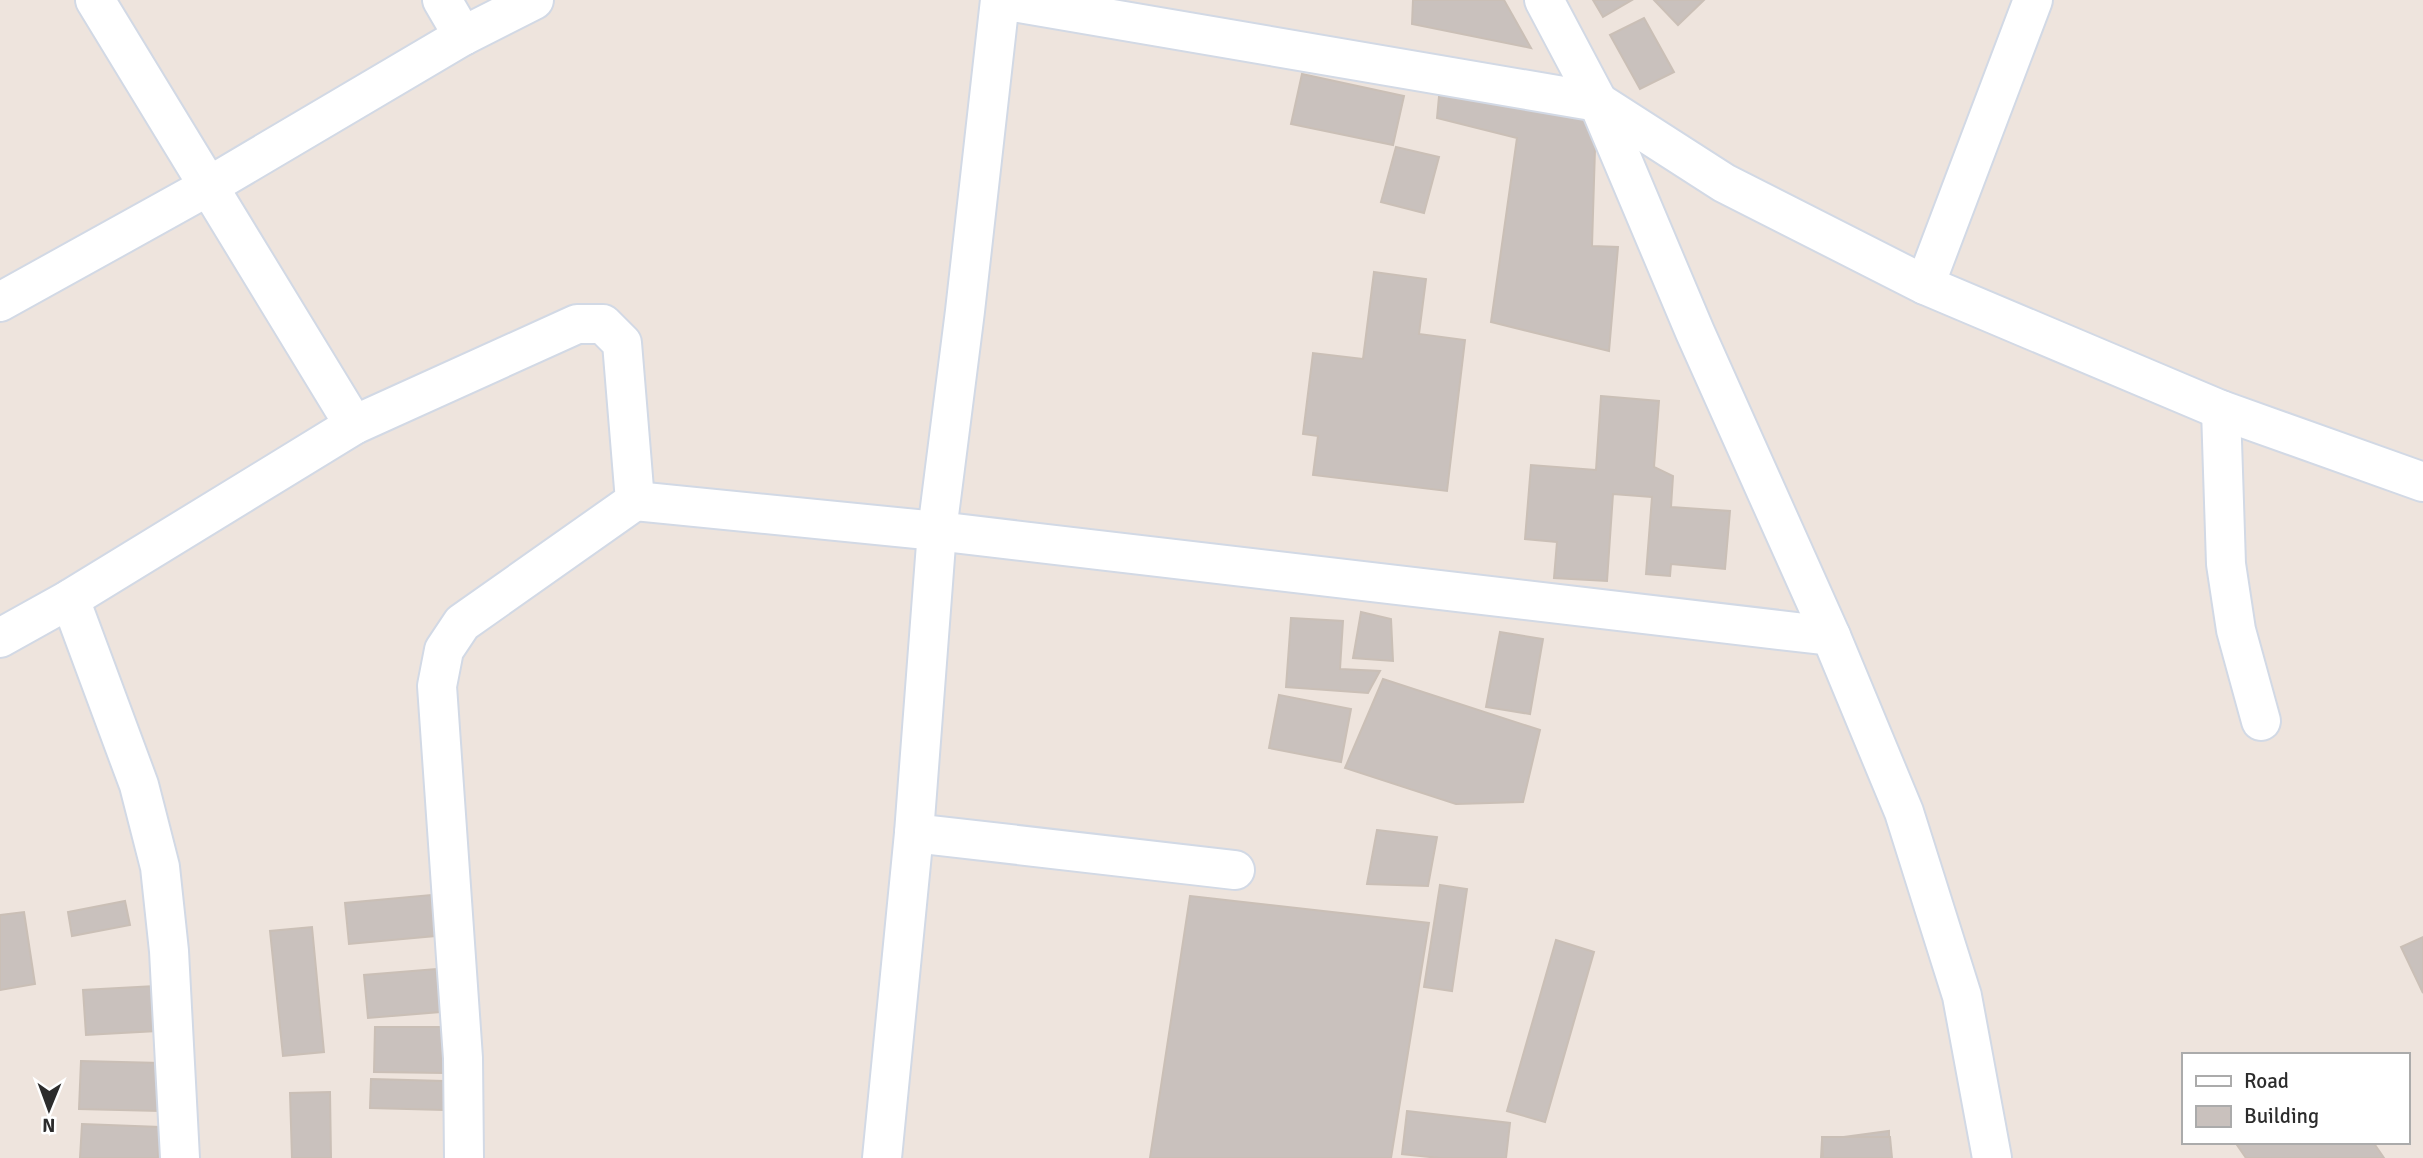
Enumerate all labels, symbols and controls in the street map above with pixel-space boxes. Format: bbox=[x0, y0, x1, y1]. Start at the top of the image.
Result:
legend bbox=[2182, 1053, 2409, 1144]
text: Road bbox=[2244, 1068, 2289, 1094]
north arrow bbox=[14, 1074, 84, 1144]
text: Building bbox=[2244, 1103, 2319, 1129]
text: N bbox=[42, 1113, 56, 1137]

